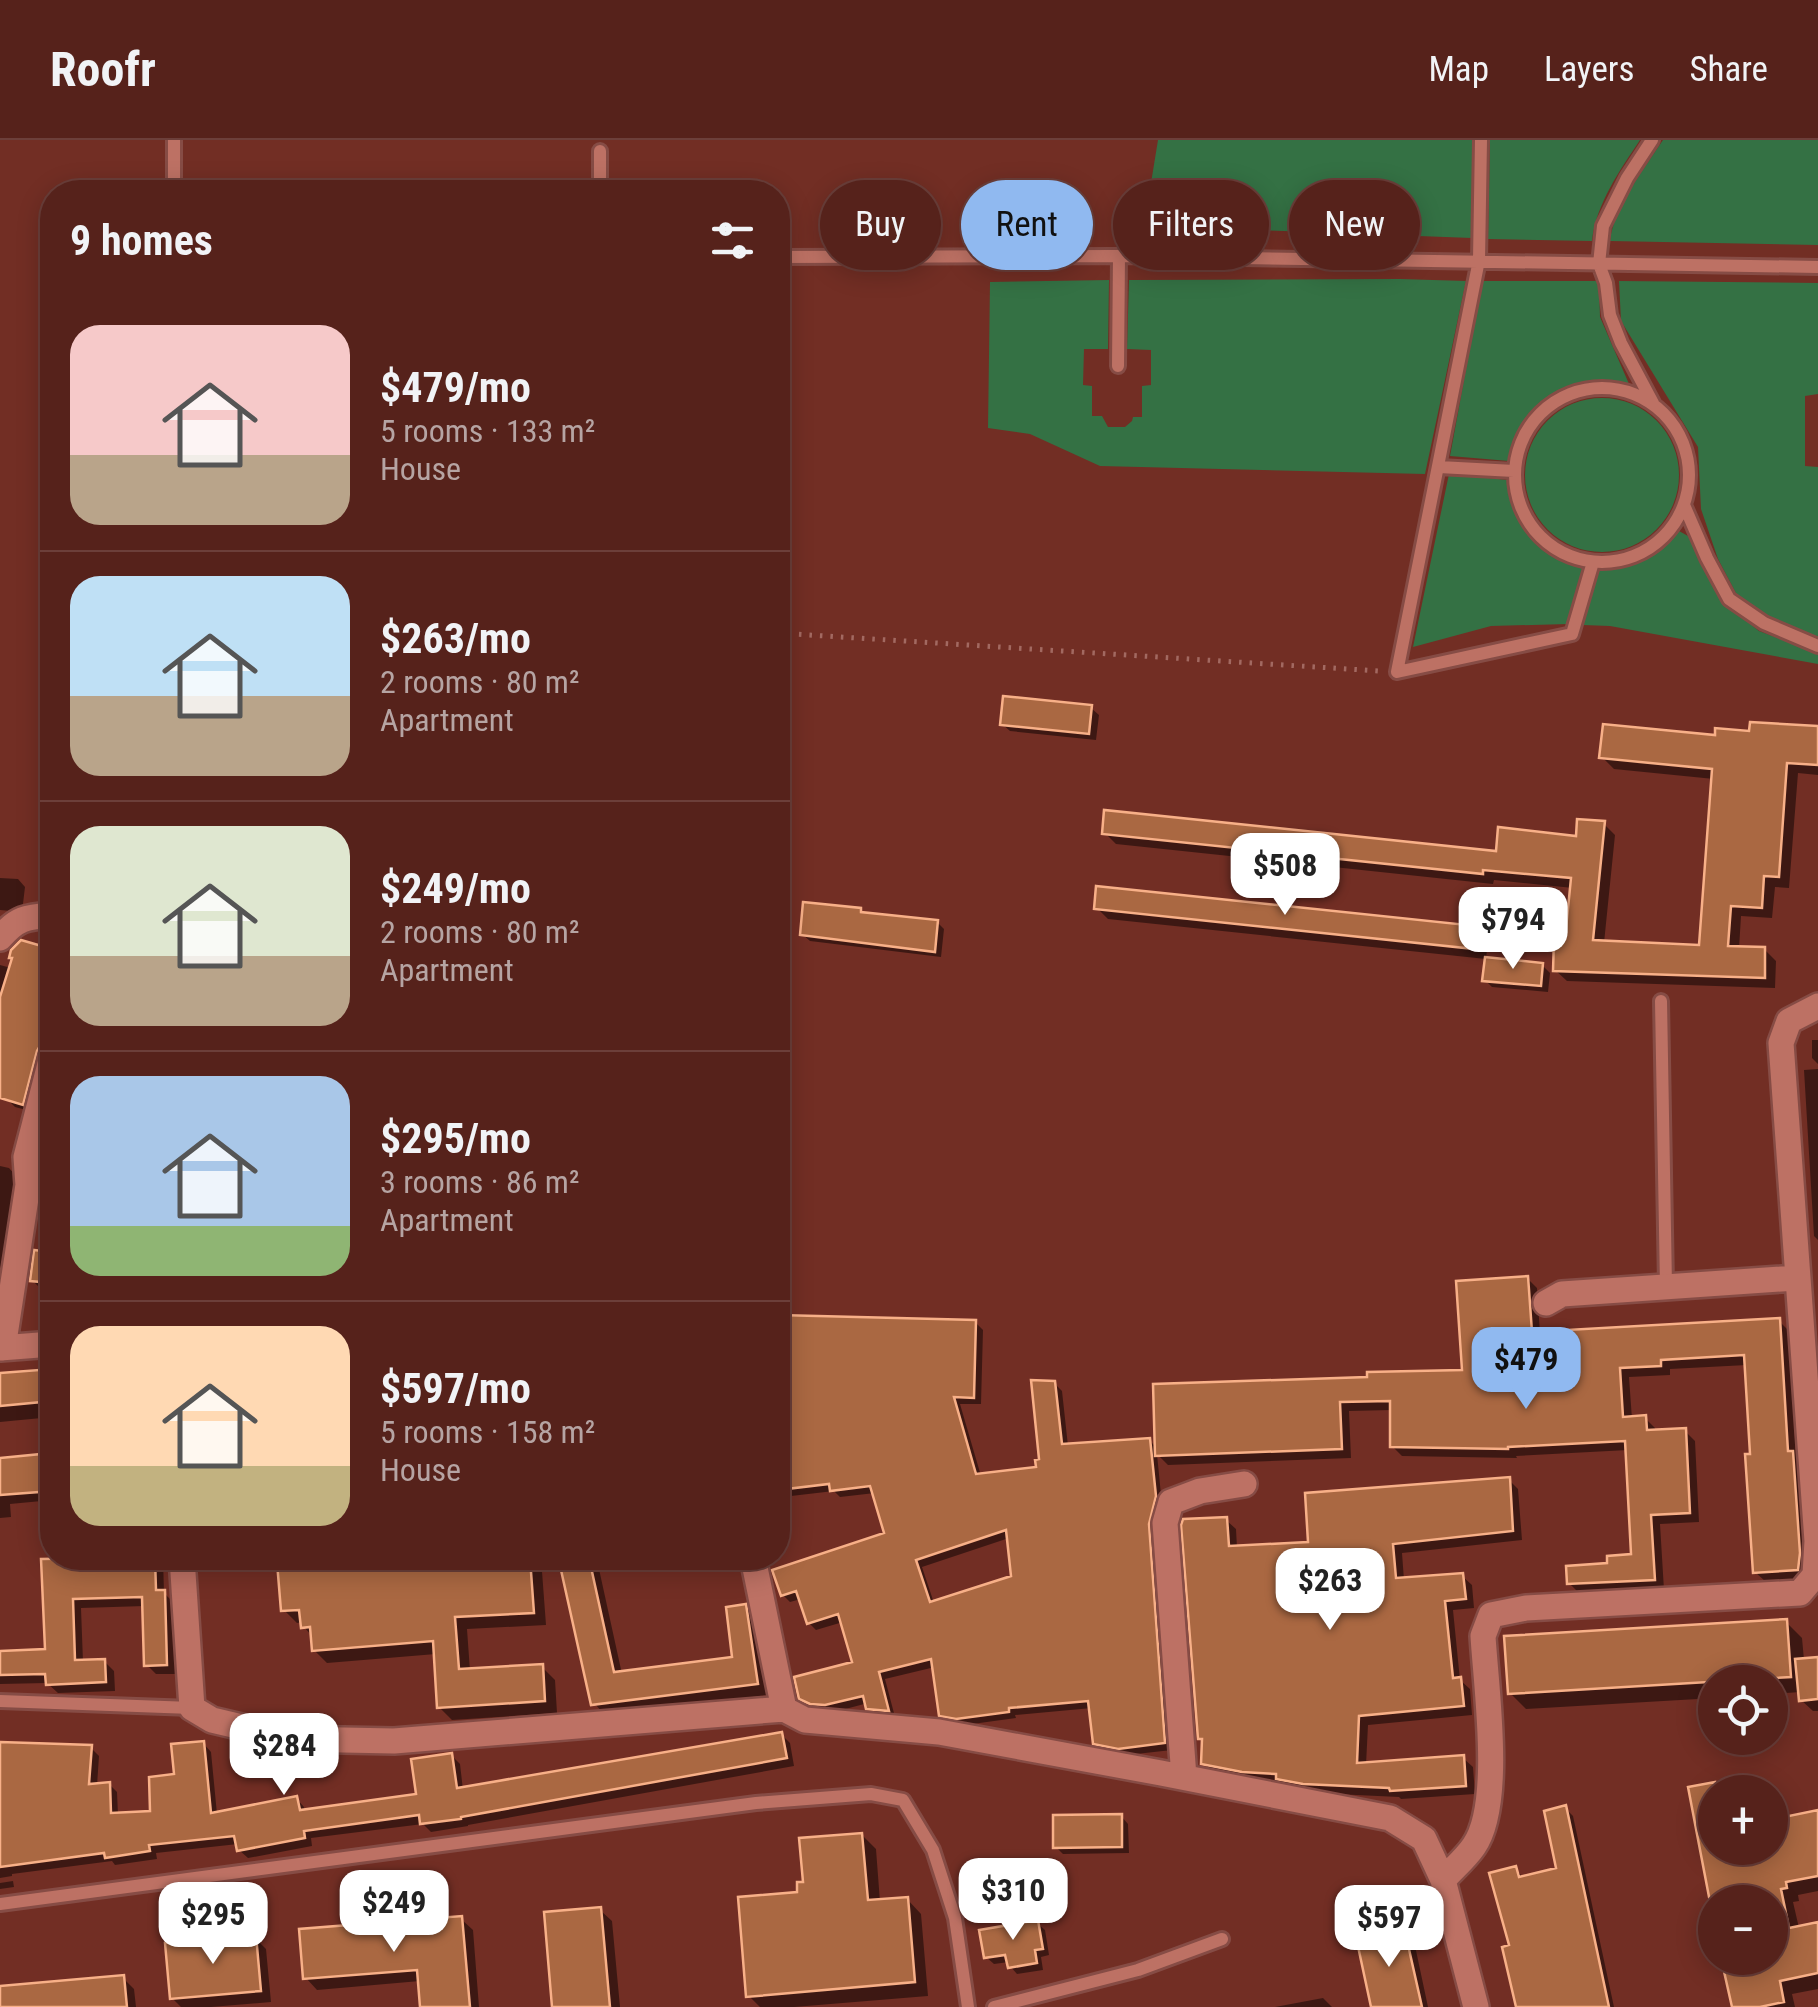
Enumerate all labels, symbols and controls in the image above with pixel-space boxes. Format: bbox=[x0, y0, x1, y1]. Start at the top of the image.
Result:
text: Roofr bbox=[50, 41, 156, 98]
text: Map bbox=[1428, 49, 1489, 90]
text: Layers bbox=[1544, 49, 1634, 90]
text: Share bbox=[1689, 49, 1768, 90]
chip: Buy bbox=[820, 180, 941, 270]
chip: Rent bbox=[961, 180, 1093, 270]
chip: Filters bbox=[1113, 180, 1269, 270]
chip: New bbox=[1289, 180, 1420, 270]
icon: filters bbox=[705, 213, 760, 268]
text: 9 homes bbox=[70, 216, 213, 265]
text: $479/mo bbox=[380, 363, 531, 412]
icon: home bbox=[150, 365, 270, 485]
text: 5 rooms · 133 m² bbox=[380, 412, 595, 450]
text: House bbox=[380, 450, 461, 488]
text: $263/mo bbox=[380, 614, 531, 663]
icon: home bbox=[150, 616, 270, 736]
text: 2 rooms · 80 m² bbox=[380, 663, 579, 701]
text: Apartment bbox=[380, 701, 514, 739]
pin: $508 bbox=[1226, 833, 1344, 918]
text: $508 bbox=[1253, 846, 1317, 884]
text: $249/mo bbox=[380, 864, 531, 913]
icon: home bbox=[150, 866, 270, 986]
pin: $794 bbox=[1454, 887, 1572, 972]
text: $794 bbox=[1481, 900, 1545, 938]
text: 2 rooms · 80 m² bbox=[380, 913, 579, 951]
text: Apartment bbox=[380, 951, 514, 989]
text: $295/mo bbox=[380, 1114, 531, 1163]
icon: home bbox=[150, 1116, 270, 1236]
text: 3 rooms · 86 m² bbox=[380, 1163, 579, 1201]
text: Apartment bbox=[380, 1201, 514, 1239]
pin: $479 bbox=[1467, 1327, 1585, 1412]
text: $479 bbox=[1494, 1340, 1558, 1378]
text: $597/mo bbox=[380, 1364, 531, 1413]
icon: home bbox=[150, 1366, 270, 1486]
text: 5 rooms · 158 m² bbox=[380, 1413, 595, 1451]
text: House bbox=[380, 1451, 461, 1489]
pin: $263 bbox=[1271, 1548, 1389, 1633]
text: $263 bbox=[1298, 1561, 1362, 1599]
map controls bbox=[1698, 1665, 1788, 1975]
button: locate bbox=[1698, 1665, 1788, 1755]
pin: $284 bbox=[225, 1713, 343, 1798]
text: $284 bbox=[252, 1726, 316, 1764]
button: + bbox=[1698, 1775, 1788, 1865]
pin: $310 bbox=[954, 1858, 1072, 1943]
pin: $249 bbox=[335, 1870, 453, 1955]
text: $310 bbox=[981, 1871, 1045, 1909]
pin: $295 bbox=[154, 1882, 272, 1967]
text: $249 bbox=[362, 1883, 426, 1921]
pin: $597 bbox=[1330, 1885, 1448, 1970]
button: − bbox=[1698, 1885, 1788, 1975]
text: $295 bbox=[181, 1895, 245, 1933]
text: $597 bbox=[1357, 1898, 1421, 1936]

